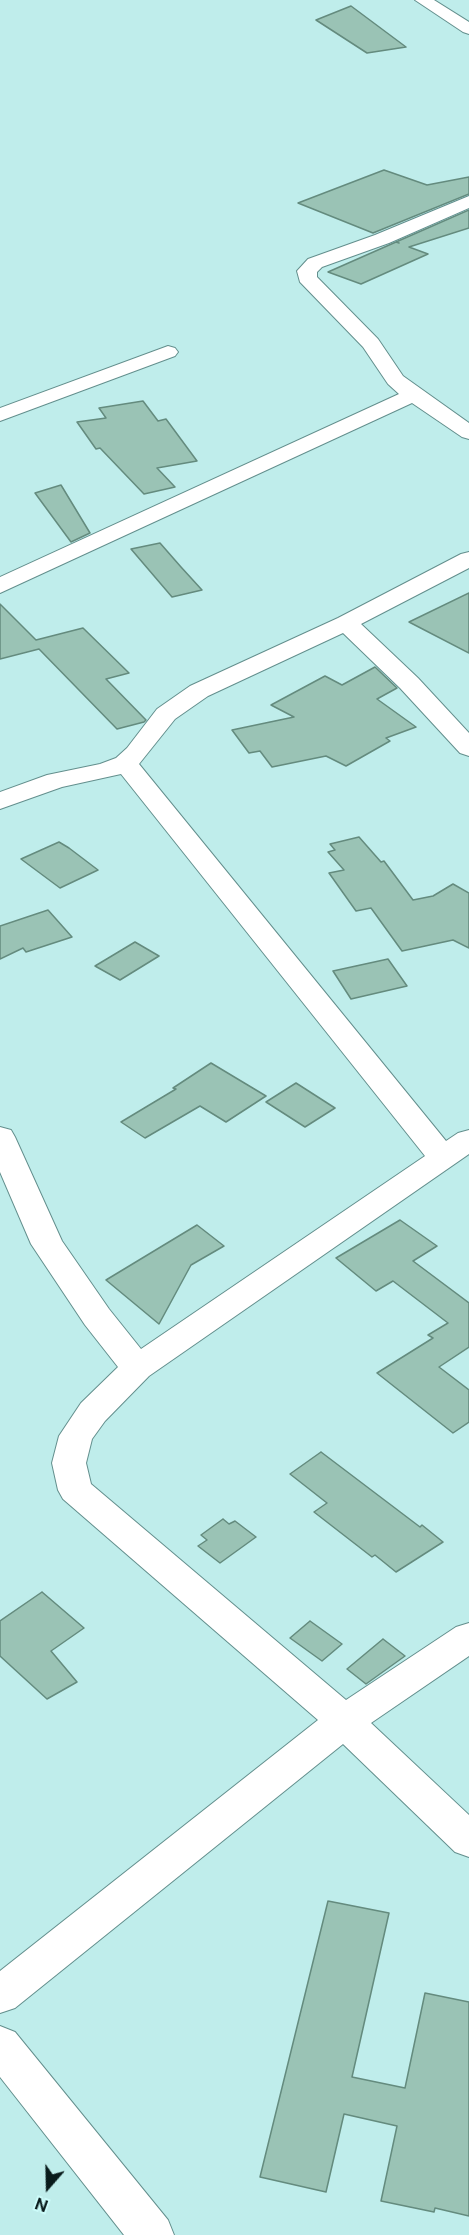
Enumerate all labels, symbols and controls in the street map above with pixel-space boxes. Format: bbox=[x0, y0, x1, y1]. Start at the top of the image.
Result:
north arrow bbox=[18, 2157, 78, 2217]
text: N bbox=[33, 2193, 51, 2215]

